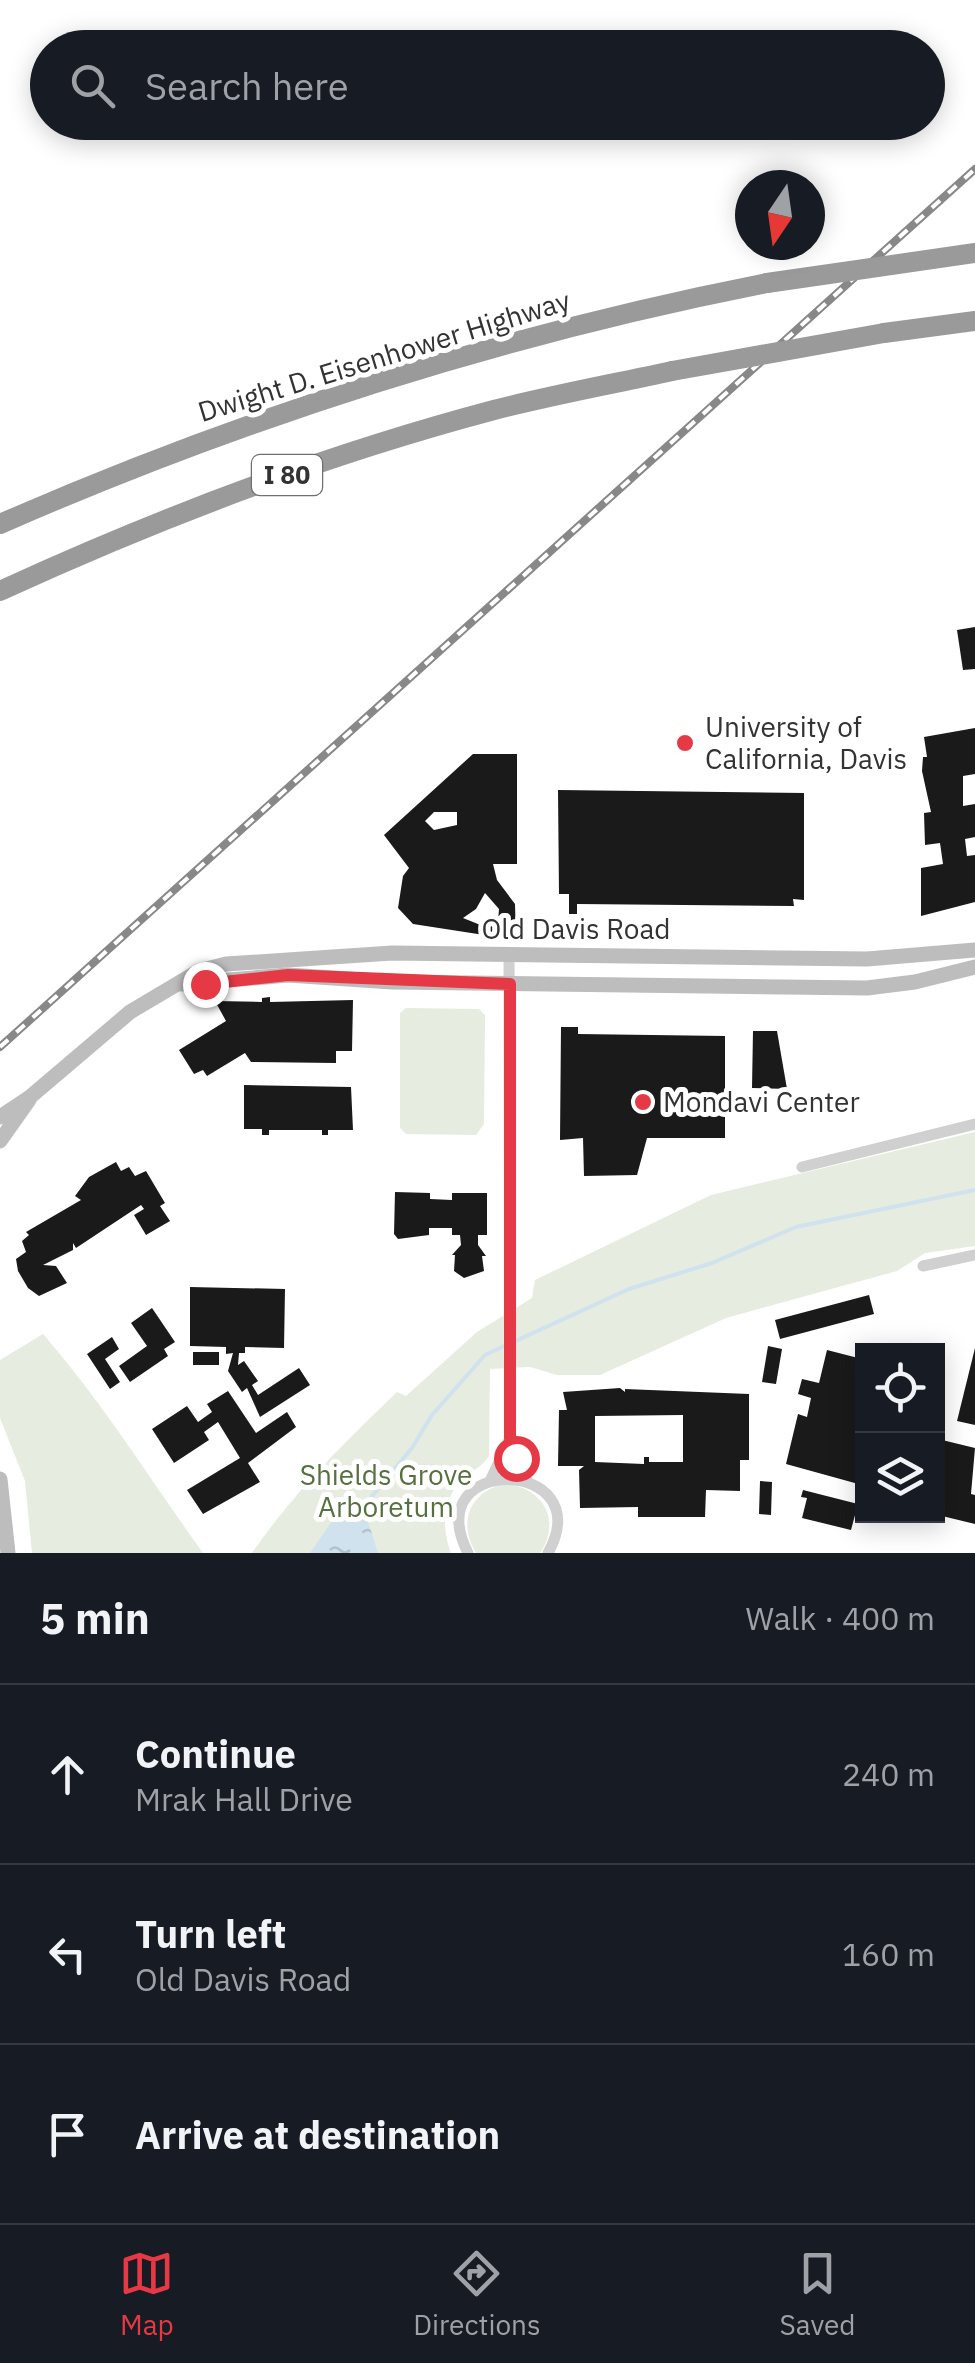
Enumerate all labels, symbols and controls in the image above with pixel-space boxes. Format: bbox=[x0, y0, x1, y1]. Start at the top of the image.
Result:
search box bbox=[30, 30, 945, 140]
icon: search bbox=[65, 58, 120, 113]
text: Search here bbox=[145, 61, 349, 110]
north arrow bbox=[735, 170, 825, 260]
street label: Dwight D. Eisenhower Highway bbox=[193, 281, 574, 430]
road number: I 80 bbox=[252, 455, 322, 495]
place label: University of California, Davis bbox=[705, 708, 907, 777]
marker: University of California, Davis bbox=[674, 732, 696, 754]
street label: Old Davis Road bbox=[481, 910, 671, 947]
route end bbox=[183, 962, 229, 1008]
place label: Mondavi Center bbox=[663, 1083, 860, 1120]
marker: Mondavi Center bbox=[632, 1091, 654, 1113]
map controls bbox=[855, 1343, 945, 1523]
button: locate bbox=[855, 1343, 945, 1433]
button: layers bbox=[855, 1433, 945, 1523]
route start bbox=[494, 1436, 540, 1482]
park label: Shields Grove Arboretum bbox=[300, 1456, 472, 1525]
text: 5 min bbox=[40, 1591, 150, 1646]
text: Walk · 400 m bbox=[746, 1597, 935, 1639]
text: Continue bbox=[135, 1729, 296, 1778]
icon: ahead bbox=[40, 1747, 95, 1802]
text: 240 m bbox=[842, 1753, 935, 1795]
text: Mrak Hall Drive bbox=[135, 1778, 353, 1820]
text: Turn left bbox=[135, 1909, 286, 1958]
icon: left bbox=[40, 1927, 95, 1982]
text: 160 m bbox=[842, 1933, 935, 1975]
text: Old Davis Road bbox=[135, 1958, 351, 2000]
icon: arrive bbox=[40, 2107, 95, 2162]
text: Arrive at destination bbox=[135, 2110, 500, 2159]
tab: Map bbox=[119, 2246, 174, 2343]
tab: Directions bbox=[413, 2246, 541, 2343]
tab: Saved bbox=[779, 2246, 856, 2343]

